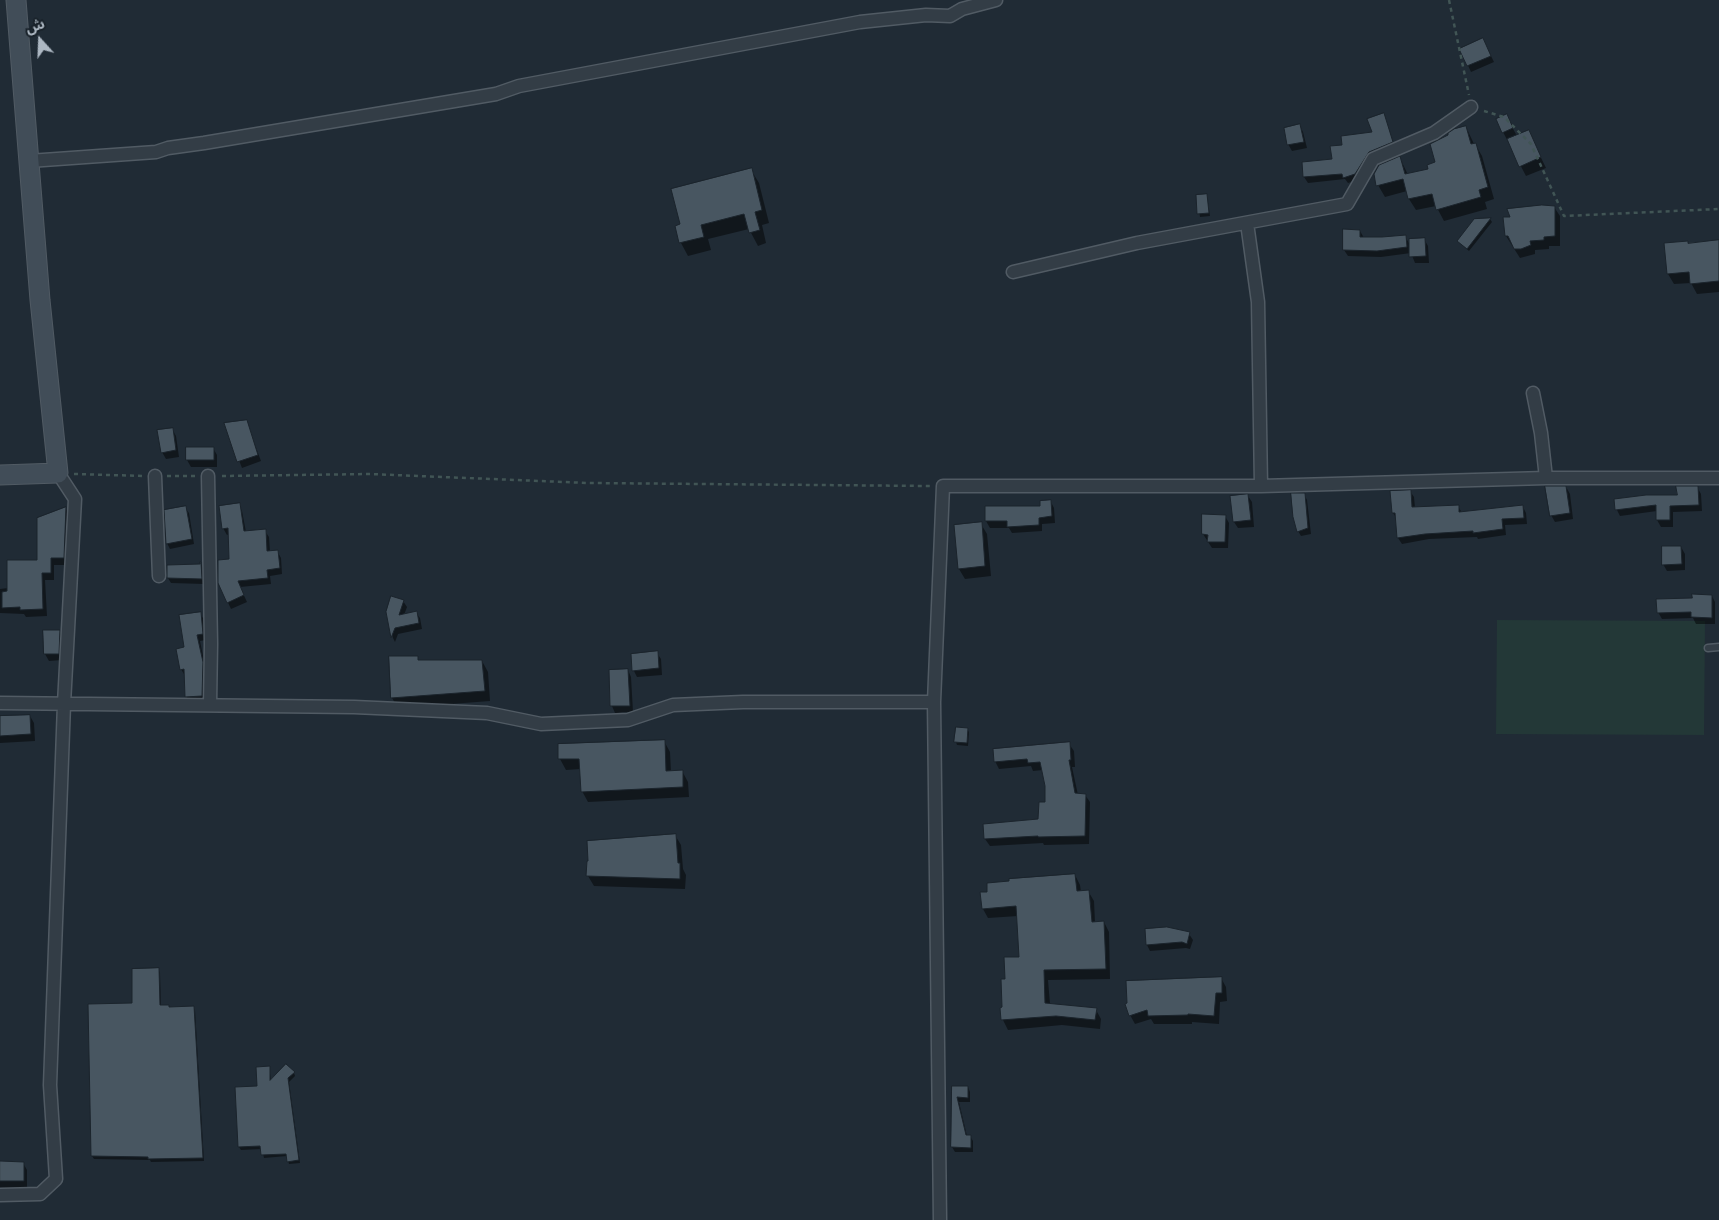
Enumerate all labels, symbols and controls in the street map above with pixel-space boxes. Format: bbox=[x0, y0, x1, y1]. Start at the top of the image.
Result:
text: ش bbox=[23, 14, 47, 38]
north arrow bbox=[15, 15, 65, 65]

